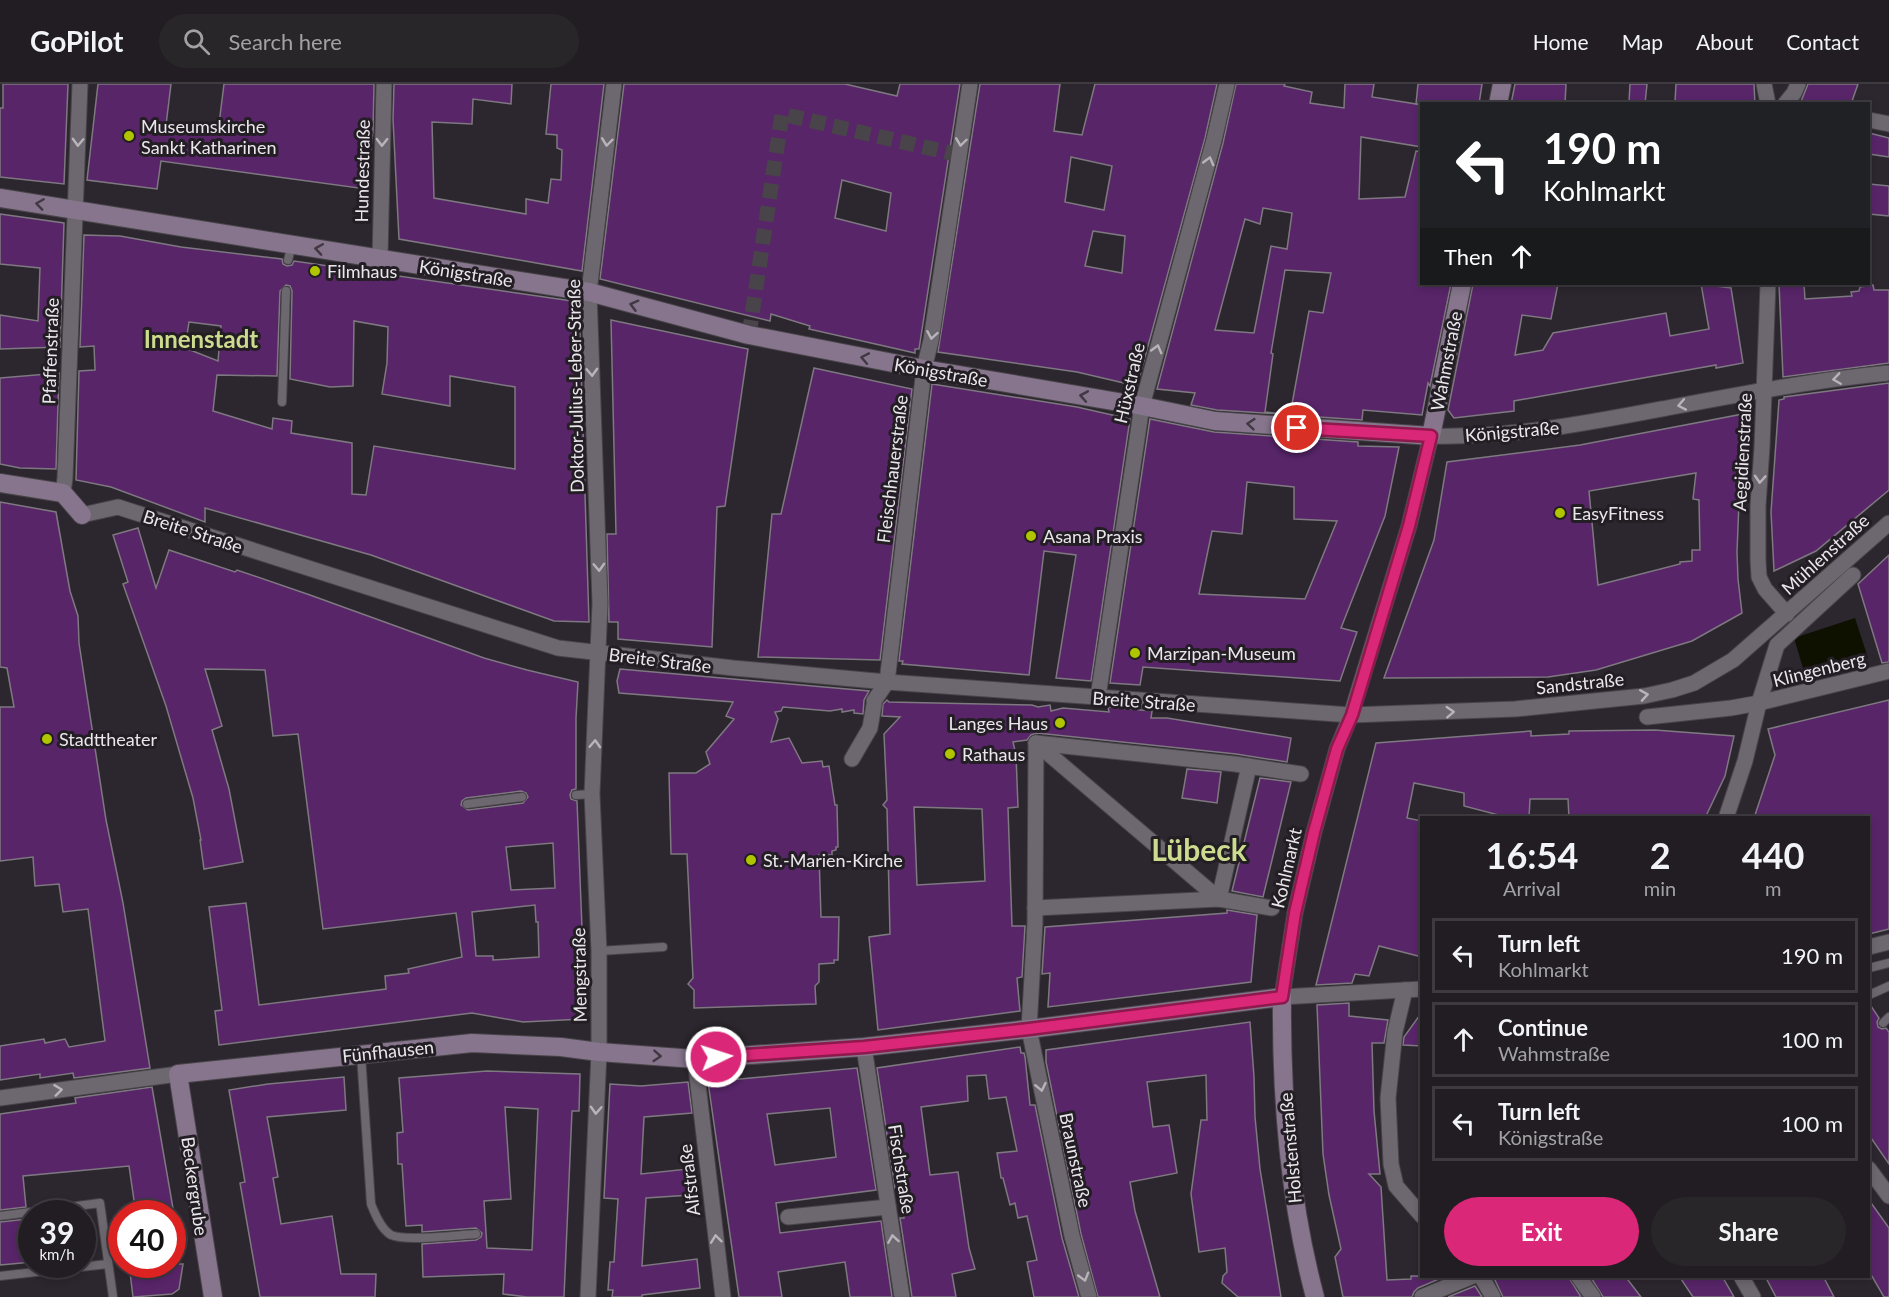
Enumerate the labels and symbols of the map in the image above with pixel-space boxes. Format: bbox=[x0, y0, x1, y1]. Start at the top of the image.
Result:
place label: Museumskirche Sankt Katharinen bbox=[141, 115, 276, 158]
street label: Hundestraße bbox=[350, 119, 374, 223]
marker: Museumskirche Sankt Katharinen bbox=[122, 129, 136, 143]
one-way arrow bbox=[955, 137, 967, 146]
one-way arrow bbox=[71, 138, 84, 147]
one-way arrow bbox=[376, 138, 389, 147]
one-way arrow bbox=[602, 138, 614, 147]
one-way arrow bbox=[1201, 157, 1214, 167]
one-way arrow bbox=[36, 199, 45, 211]
one-way arrow bbox=[314, 243, 324, 256]
street label: Königstraße bbox=[418, 255, 514, 291]
place label: Filmhaus bbox=[327, 260, 398, 282]
marker: Filmhaus bbox=[308, 264, 322, 278]
street label: Doktor-Julius-Leber-Straße bbox=[562, 279, 588, 493]
street label: Pfaffenstraße bbox=[37, 297, 63, 405]
one-way arrow bbox=[629, 300, 640, 312]
street label: Wahmstraße bbox=[1426, 309, 1466, 413]
district label: Innenstadt bbox=[144, 324, 258, 353]
one-way arrow bbox=[926, 329, 939, 339]
street label: Hüxstraße bbox=[1109, 341, 1149, 425]
one-way arrow bbox=[1150, 345, 1162, 355]
one-way arrow bbox=[860, 352, 870, 365]
street label: Königstraße bbox=[892, 353, 990, 391]
one-way arrow bbox=[585, 367, 598, 376]
one-way arrow bbox=[1833, 373, 1842, 385]
one-way arrow bbox=[1079, 391, 1089, 403]
street label: Aegidienstraße bbox=[1728, 392, 1756, 512]
street label: Fleischhauerstraße bbox=[872, 394, 912, 544]
one-way arrow bbox=[1678, 398, 1688, 411]
pin bbox=[1271, 402, 1322, 453]
street label: Königstraße bbox=[1464, 416, 1560, 446]
one-way arrow bbox=[1246, 418, 1255, 431]
one-way arrow bbox=[1754, 475, 1767, 484]
place label: EasyFitness bbox=[1572, 502, 1664, 524]
street label: Breite Straße bbox=[141, 505, 245, 557]
marker: EasyFitness bbox=[1553, 506, 1567, 520]
street label: Mühlenstraße bbox=[1777, 509, 1873, 599]
place label: Asana Praxis bbox=[1043, 525, 1143, 547]
marker: Asana Praxis bbox=[1024, 529, 1038, 543]
one-way arrow bbox=[593, 562, 605, 571]
place label: Marzipan-Museum bbox=[1147, 642, 1296, 664]
street label: Breite Straße bbox=[608, 643, 712, 677]
marker: Marzipan-Museum bbox=[1128, 646, 1142, 660]
street label: Klingenberg bbox=[1770, 647, 1868, 691]
street label: Sandstraße bbox=[1535, 667, 1625, 699]
street label: Breite Straße bbox=[1092, 686, 1196, 716]
one-way arrow bbox=[1639, 690, 1648, 702]
one-way arrow bbox=[1445, 706, 1454, 719]
place label: Langes Haus bbox=[948, 712, 1048, 734]
marker: Langes Haus bbox=[1053, 716, 1067, 730]
place label: Stadttheater bbox=[59, 728, 157, 750]
marker: Stadttheater bbox=[40, 732, 54, 746]
one-way arrow bbox=[588, 739, 601, 748]
place label: Rathaus bbox=[962, 743, 1025, 765]
marker: Rathaus bbox=[943, 747, 957, 761]
street label: Kohlmarkt bbox=[1266, 825, 1306, 910]
district label: Lübeck bbox=[1151, 831, 1248, 867]
place label: St.-Marien-Kirche bbox=[763, 849, 903, 871]
marker: St.-Marien-Kirche bbox=[744, 853, 758, 867]
street label: Mengstraße bbox=[567, 927, 591, 1023]
position arrow bbox=[684, 1025, 748, 1089]
street label: Fünfhausen bbox=[341, 1035, 435, 1067]
one-way arrow bbox=[653, 1049, 662, 1062]
one-way arrow bbox=[1034, 1081, 1047, 1091]
one-way arrow bbox=[53, 1085, 63, 1097]
street label: Holstenstraße bbox=[1274, 1092, 1306, 1204]
one-way arrow bbox=[589, 1106, 602, 1115]
street label: Braunstraße bbox=[1055, 1111, 1097, 1209]
street label: Fischstraße bbox=[884, 1123, 920, 1215]
street label: Beckergrube bbox=[177, 1135, 213, 1237]
street label: Alfstraße bbox=[674, 1143, 704, 1217]
speed limit sign: 40 bbox=[108, 1200, 186, 1278]
one-way arrow bbox=[710, 1234, 723, 1243]
one-way arrow bbox=[887, 1235, 899, 1244]
one-way arrow bbox=[1076, 1272, 1089, 1282]

